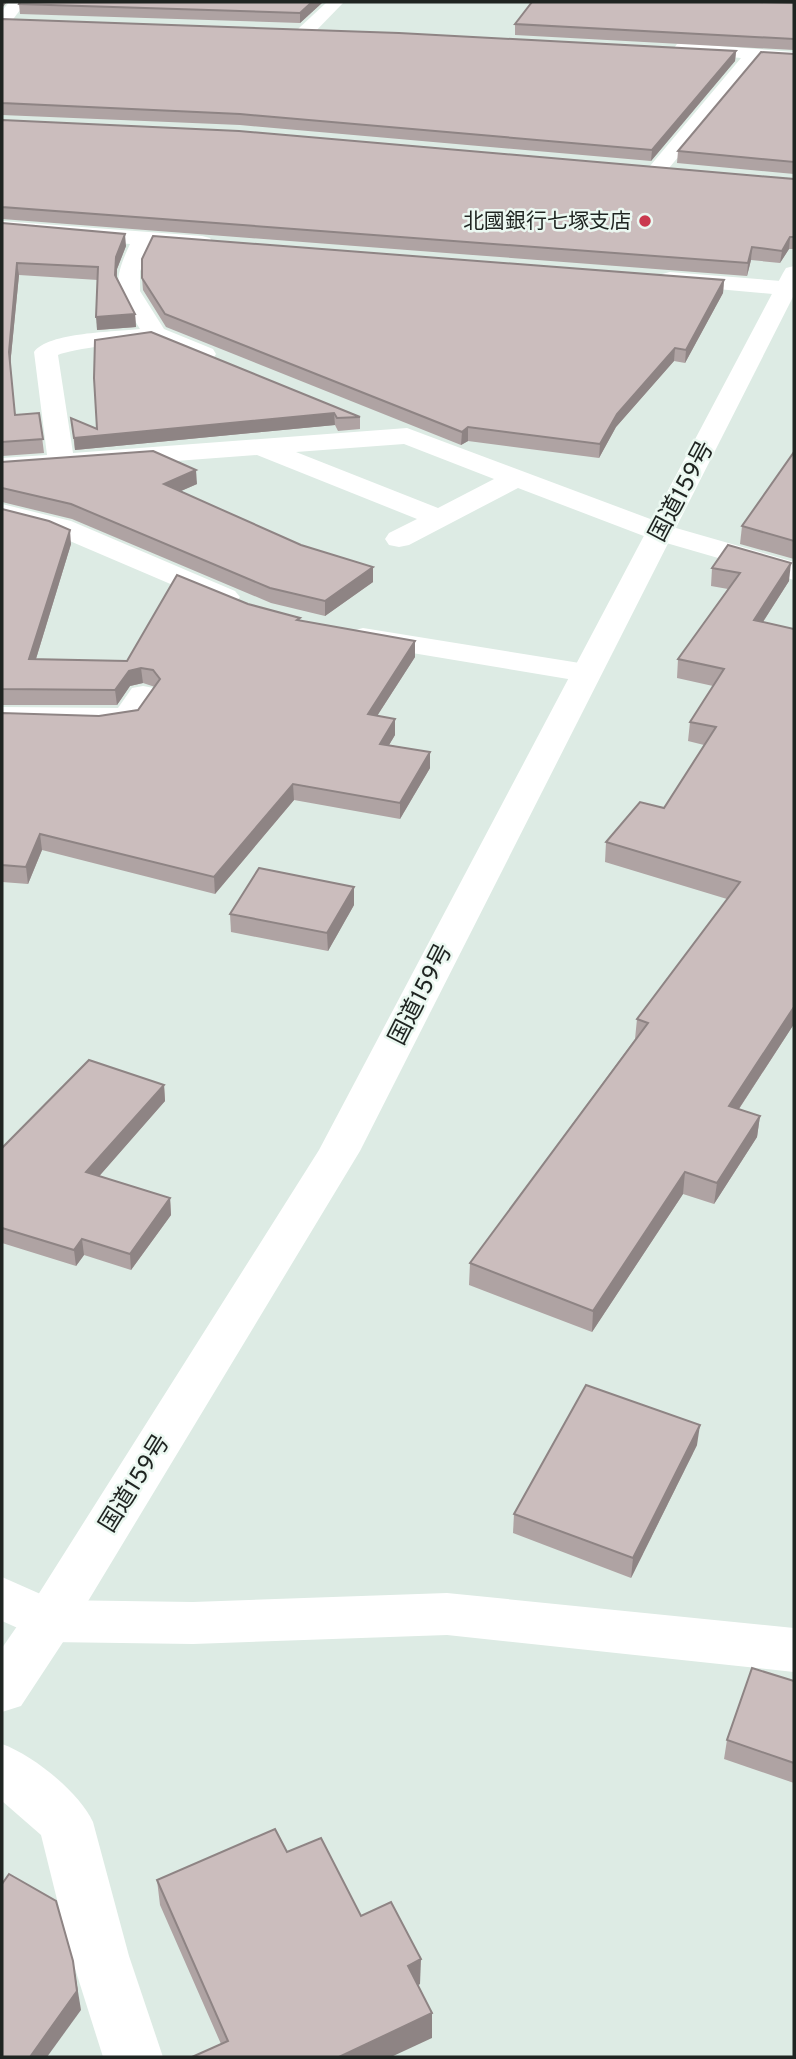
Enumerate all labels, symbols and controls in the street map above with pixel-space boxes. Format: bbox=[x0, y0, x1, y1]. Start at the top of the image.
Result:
place label: 北國銀行七塚支店 bbox=[463, 209, 631, 236]
marker: 北國銀行七塚支店 bbox=[637, 213, 653, 229]
street label: 国道159号 bbox=[644, 436, 722, 548]
street label: 国道159号 bbox=[383, 939, 460, 1051]
street label: 国道159号 bbox=[94, 1429, 178, 1539]

